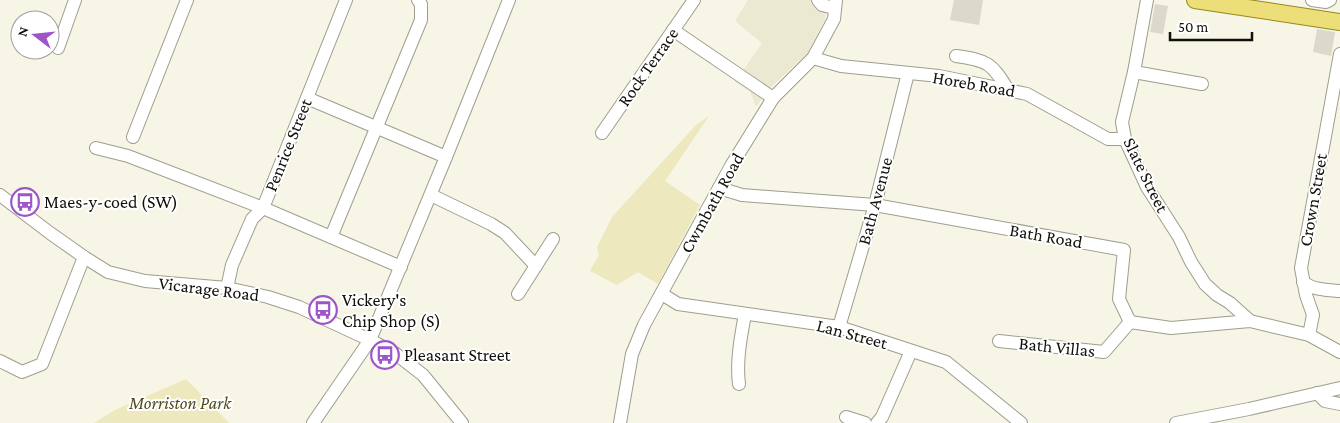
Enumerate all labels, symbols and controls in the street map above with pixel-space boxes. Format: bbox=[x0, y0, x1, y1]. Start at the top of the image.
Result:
north arrow bbox=[10, 10, 60, 60]
scale bar bbox=[1170, 10, 1252, 42]
text: 50 m bbox=[1178, 19, 1208, 35]
text: N bbox=[13, 24, 32, 38]
street label: Rock Terrace bbox=[614, 24, 682, 110]
street label: Horeb Road bbox=[931, 67, 1017, 101]
street label: Penrice Street bbox=[260, 95, 316, 194]
street label: Slate Street bbox=[1119, 134, 1173, 217]
street label: Cwmbath Road bbox=[676, 149, 748, 257]
street label: Crown Street bbox=[1295, 151, 1331, 248]
street label: Bath Avenue bbox=[854, 155, 896, 247]
bus stop icon: Maes-y-coed (SW) bbox=[10, 187, 40, 217]
place label: Maes-y-coed (SW) bbox=[44, 192, 178, 213]
street label: Bath Road bbox=[1008, 220, 1085, 252]
street label: Vicarage Road bbox=[158, 273, 261, 305]
place label: Vickery's Chip Shop (S) bbox=[342, 290, 441, 332]
bus stop icon: Vickery's Chip Shop (S) bbox=[308, 295, 338, 325]
street label: Lan Street bbox=[814, 315, 891, 353]
street label: Bath Villas bbox=[1018, 333, 1096, 361]
bus stop icon: Pleasant Street bbox=[370, 340, 400, 370]
place label: Pleasant Street bbox=[404, 345, 512, 365]
park label: Morriston Park bbox=[128, 393, 232, 413]

